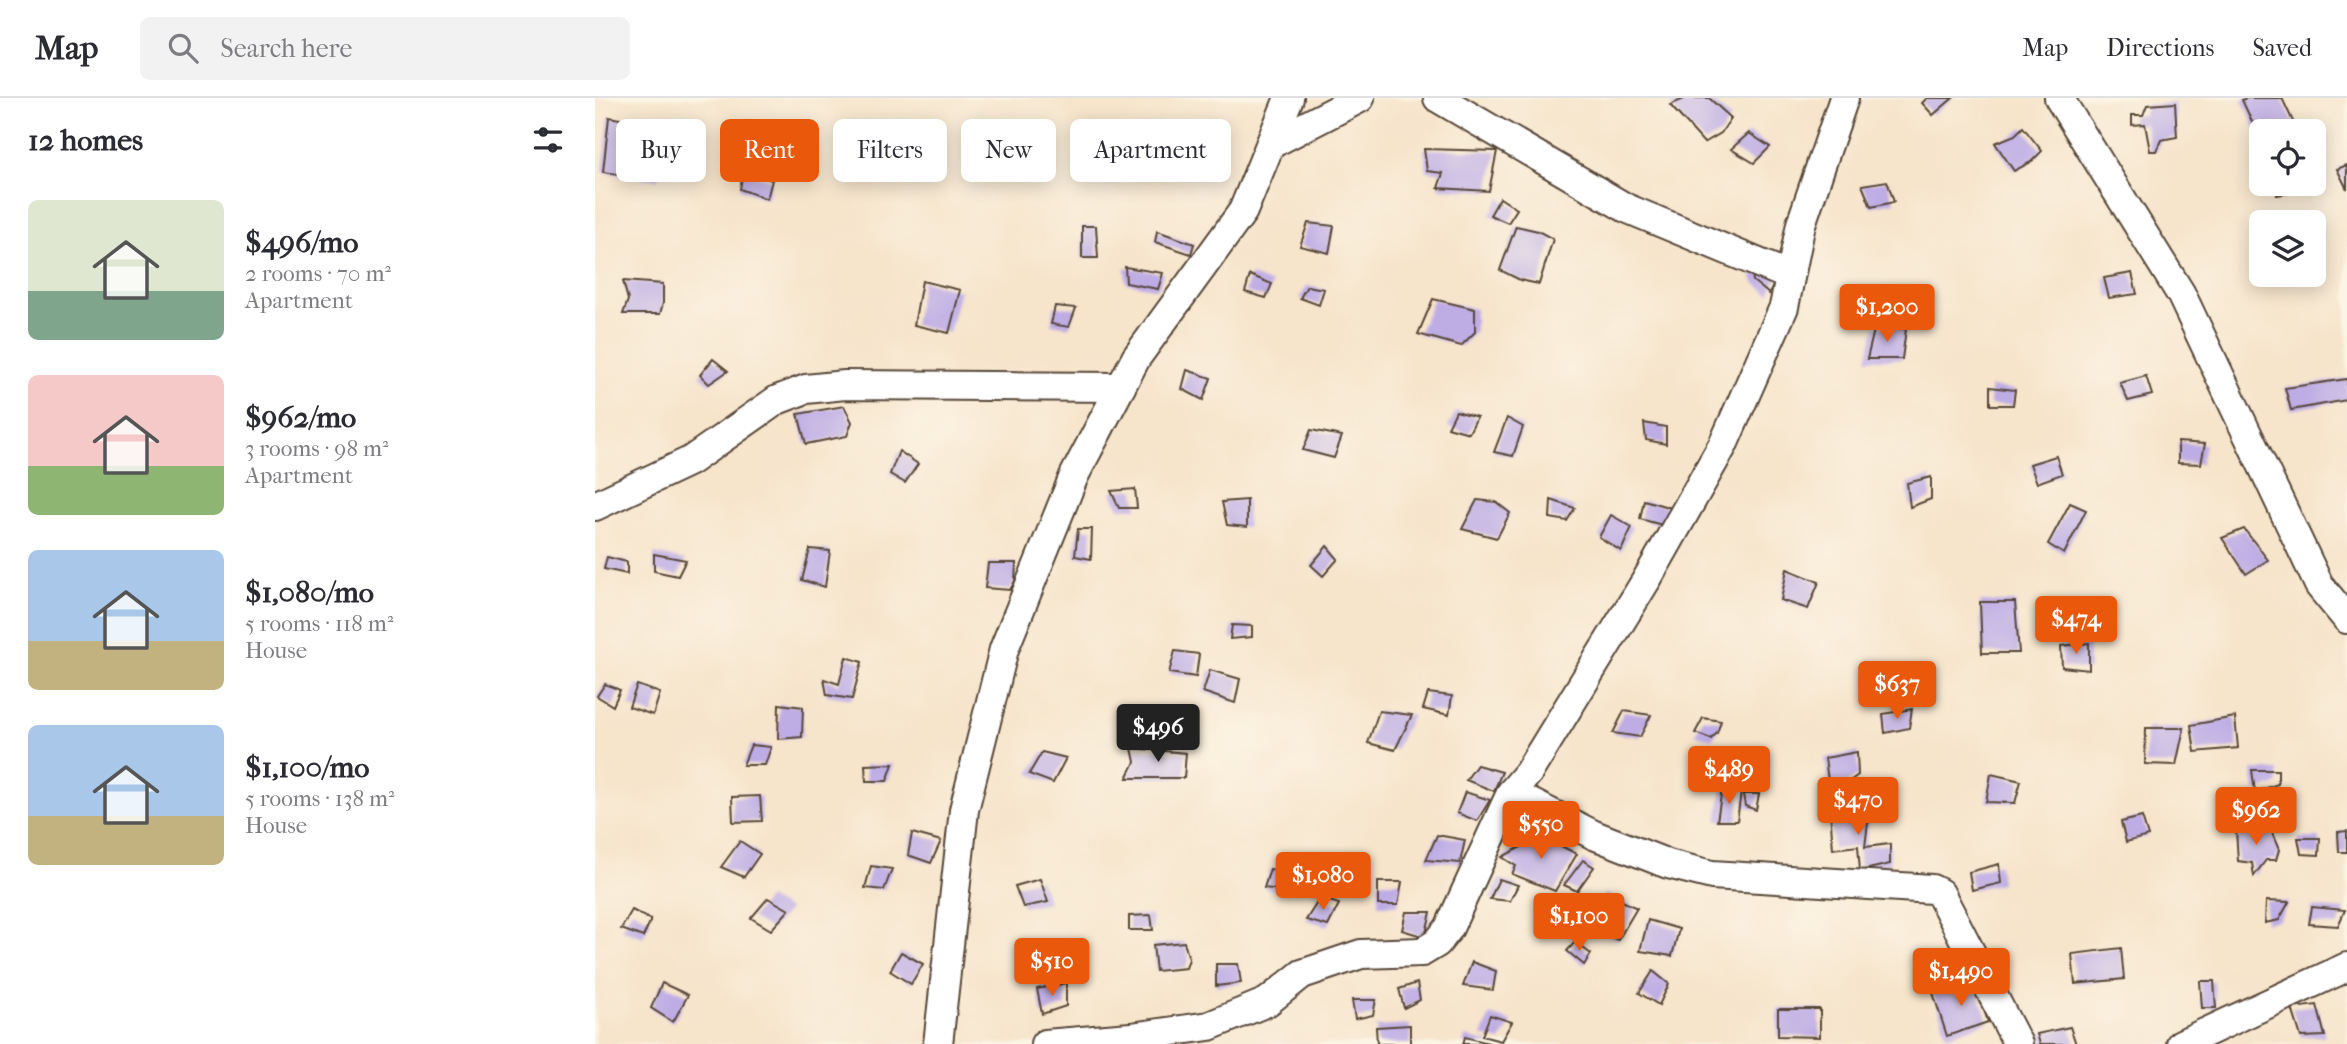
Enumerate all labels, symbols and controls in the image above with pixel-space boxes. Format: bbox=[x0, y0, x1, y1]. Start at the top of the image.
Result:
search box bbox=[140, 17, 630, 80]
text: Map bbox=[35, 29, 98, 68]
icon: search bbox=[164, 29, 202, 67]
text: Search here bbox=[220, 33, 352, 64]
text: Map bbox=[2022, 34, 2068, 62]
text: Directions bbox=[2106, 34, 2214, 62]
text: Saved bbox=[2252, 34, 2312, 62]
chip: Buy bbox=[616, 119, 706, 182]
chip: Rent bbox=[720, 119, 819, 182]
chip: Filters bbox=[833, 119, 947, 182]
chip: New bbox=[961, 119, 1056, 182]
chip: Apartment bbox=[1070, 119, 1231, 182]
map controls bbox=[2249, 119, 2326, 287]
button: locate bbox=[2249, 119, 2326, 196]
icon: filters bbox=[529, 121, 567, 159]
text: 12 homes bbox=[28, 123, 143, 158]
button: layers bbox=[2249, 210, 2326, 287]
text: $496/mo bbox=[245, 225, 359, 260]
icon: home bbox=[84, 228, 168, 312]
text: 2 rooms · 70 m² bbox=[245, 260, 391, 287]
pin: $1,200 bbox=[1830, 285, 1944, 344]
text: Apartment bbox=[245, 287, 353, 314]
text: $1,200 bbox=[1856, 293, 1918, 320]
text: $962/mo bbox=[245, 400, 356, 435]
icon: home bbox=[84, 403, 168, 487]
text: 3 rooms · 98 m² bbox=[245, 435, 389, 462]
text: Apartment bbox=[245, 462, 353, 489]
text: $1,080/mo bbox=[245, 575, 374, 610]
icon: home bbox=[84, 578, 168, 662]
pin: $474 bbox=[2035, 596, 2117, 656]
text: $474 bbox=[2051, 605, 2101, 632]
text: 5 rooms · 118 m² bbox=[245, 610, 393, 637]
text: House bbox=[245, 637, 307, 664]
pin: $637 bbox=[1856, 662, 1938, 721]
text: $637 bbox=[1874, 670, 1920, 697]
pin: $496 bbox=[1117, 704, 1199, 764]
text: $496 bbox=[1133, 713, 1183, 740]
pin: $489 bbox=[1688, 746, 1770, 806]
text: $1,100/mo bbox=[245, 750, 369, 785]
icon: home bbox=[84, 753, 168, 837]
text: $489 bbox=[1704, 755, 1754, 782]
pin: $470 bbox=[1817, 778, 1899, 837]
text: 5 rooms · 138 m² bbox=[245, 785, 395, 812]
text: $470 bbox=[1833, 786, 1883, 813]
pin: $962 bbox=[2215, 788, 2297, 847]
text: $962 bbox=[2232, 796, 2281, 823]
pin: $550 bbox=[1500, 802, 1582, 861]
text: $550 bbox=[1518, 810, 1564, 837]
text: House bbox=[245, 812, 307, 839]
pin: $1,080 bbox=[1266, 852, 1380, 912]
text: $1,080 bbox=[1292, 861, 1354, 888]
pin: $1,100 bbox=[1522, 894, 1636, 953]
text: $1,100 bbox=[1549, 902, 1609, 929]
pin: $510 bbox=[1011, 939, 1093, 998]
text: $510 bbox=[1030, 947, 1074, 974]
pin: $1,490 bbox=[1904, 948, 2018, 1008]
text: $1,490 bbox=[1929, 957, 1993, 984]

